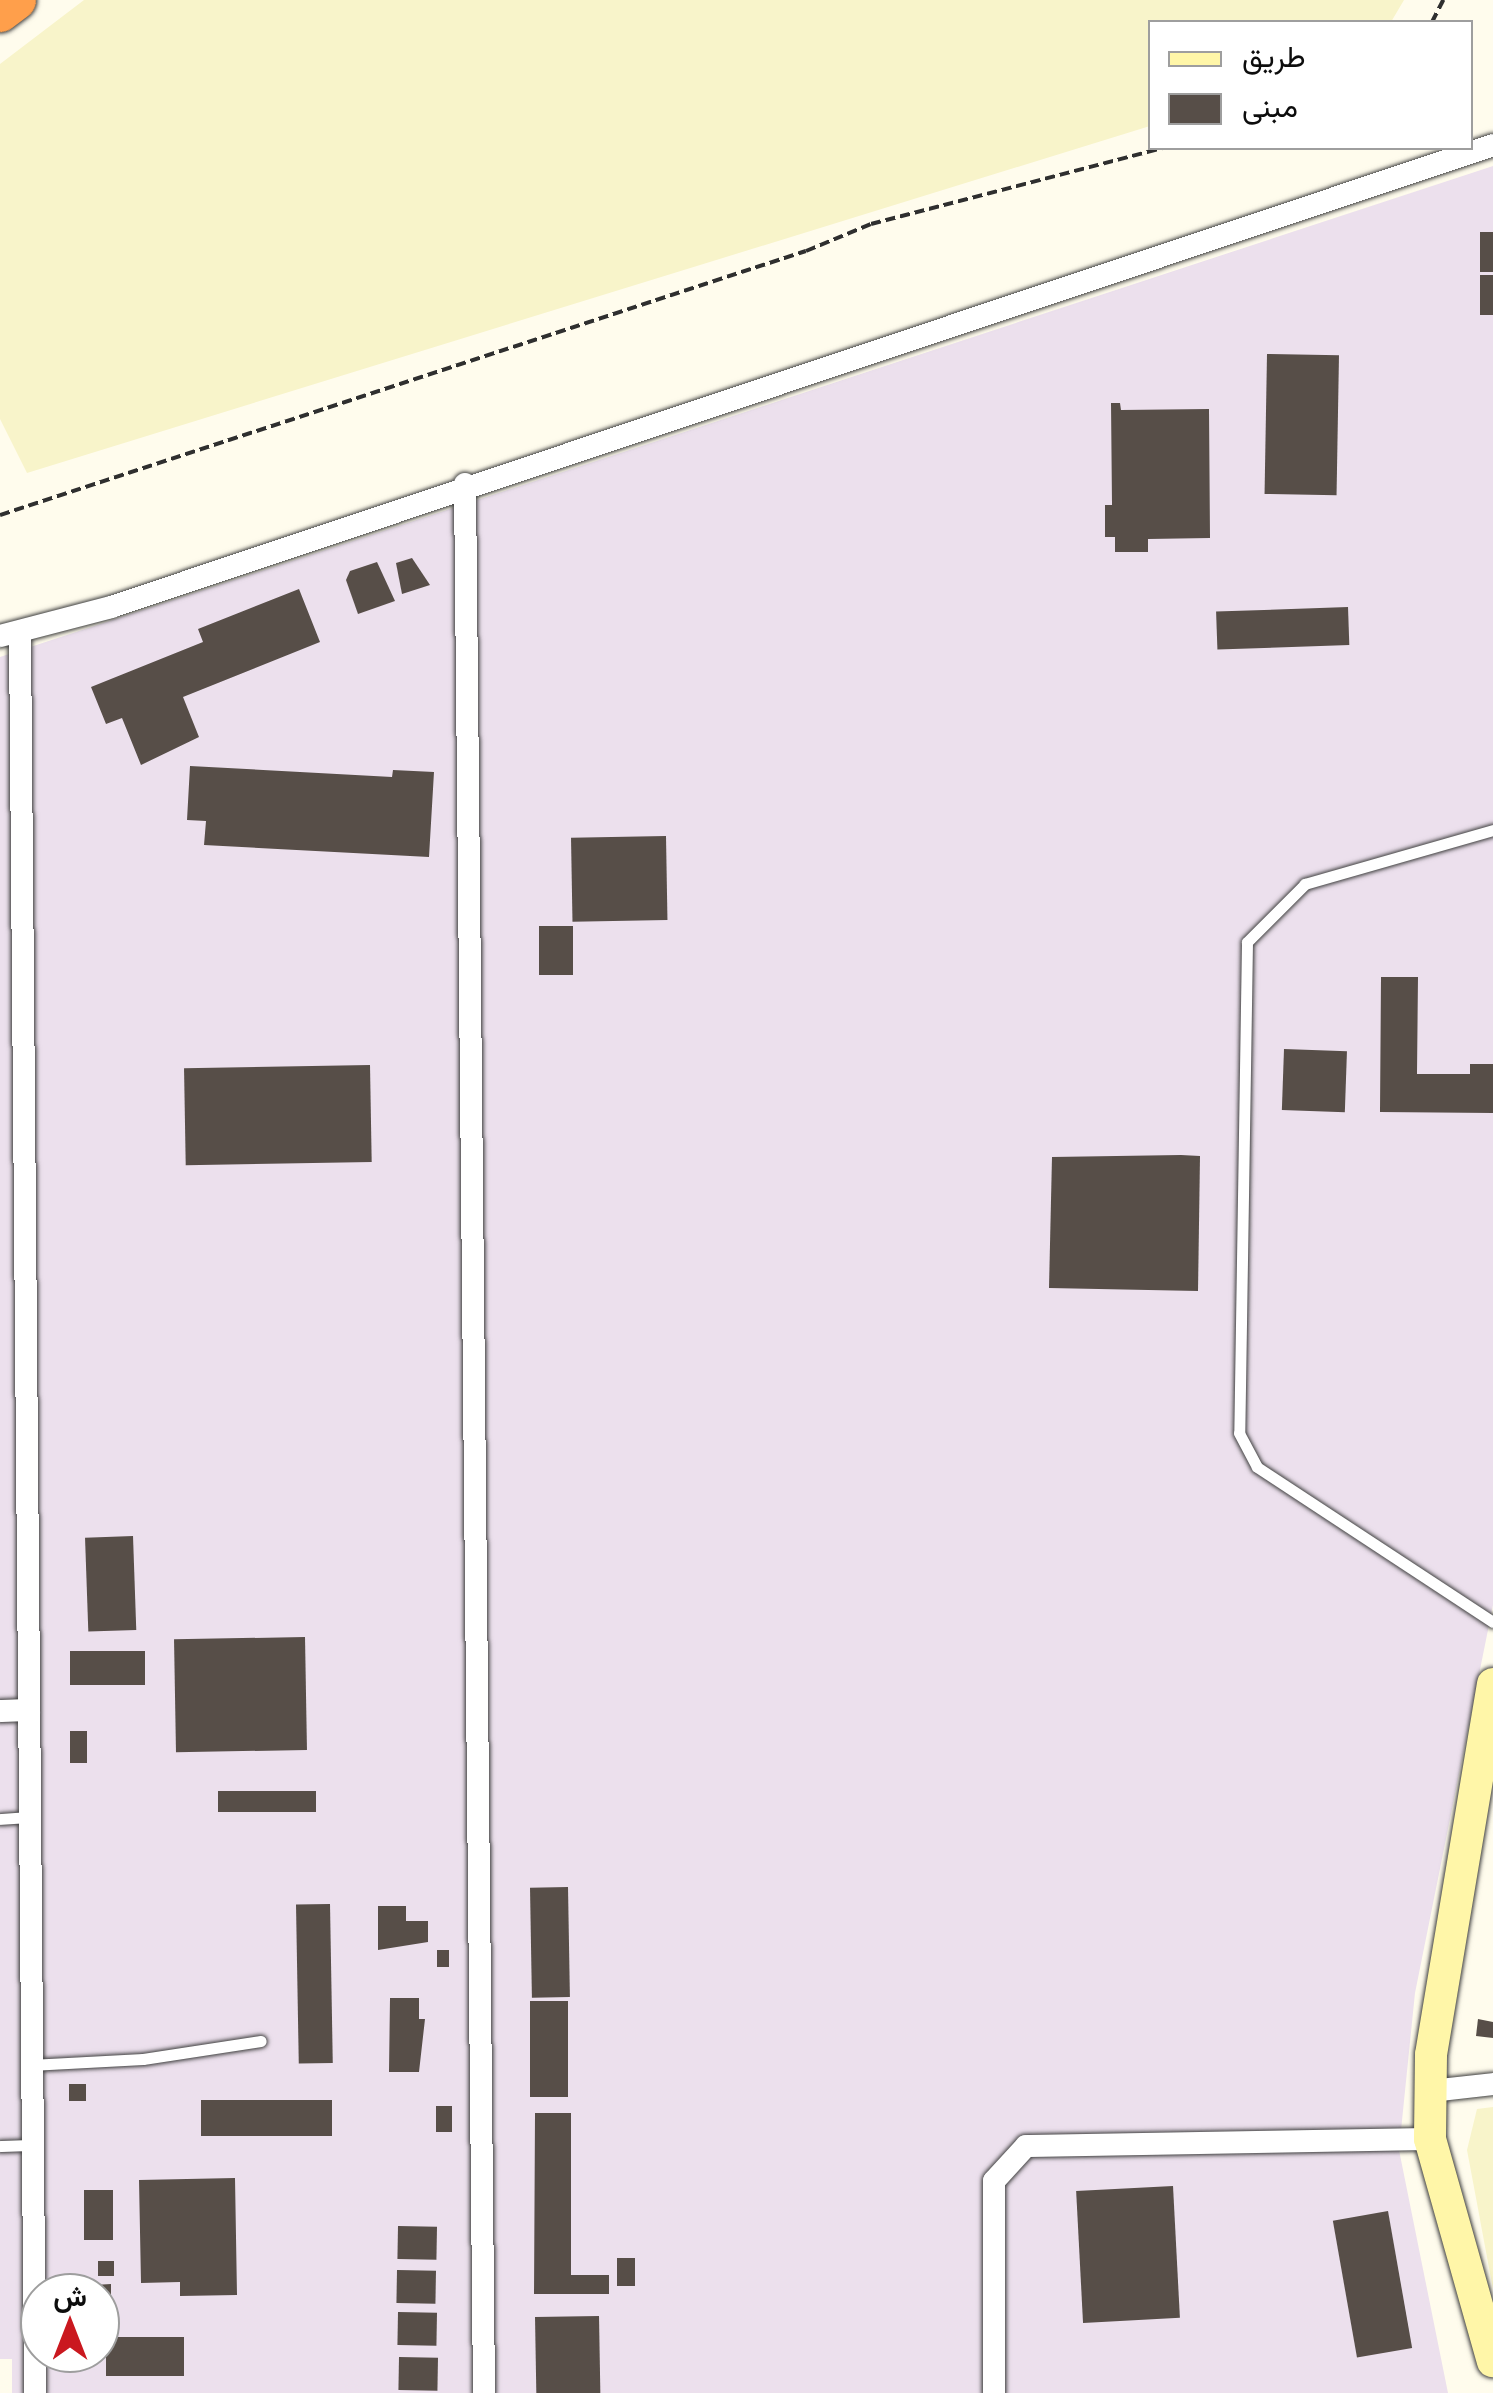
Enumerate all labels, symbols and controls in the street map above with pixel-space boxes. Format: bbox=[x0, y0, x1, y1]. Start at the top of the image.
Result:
legend bbox=[1148, 20, 1473, 150]
text: طريق bbox=[1242, 35, 1306, 75]
text: مبنى bbox=[1242, 85, 1298, 125]
north arrow bbox=[20, 2273, 120, 2373]
text: ش bbox=[53, 2276, 87, 2313]

